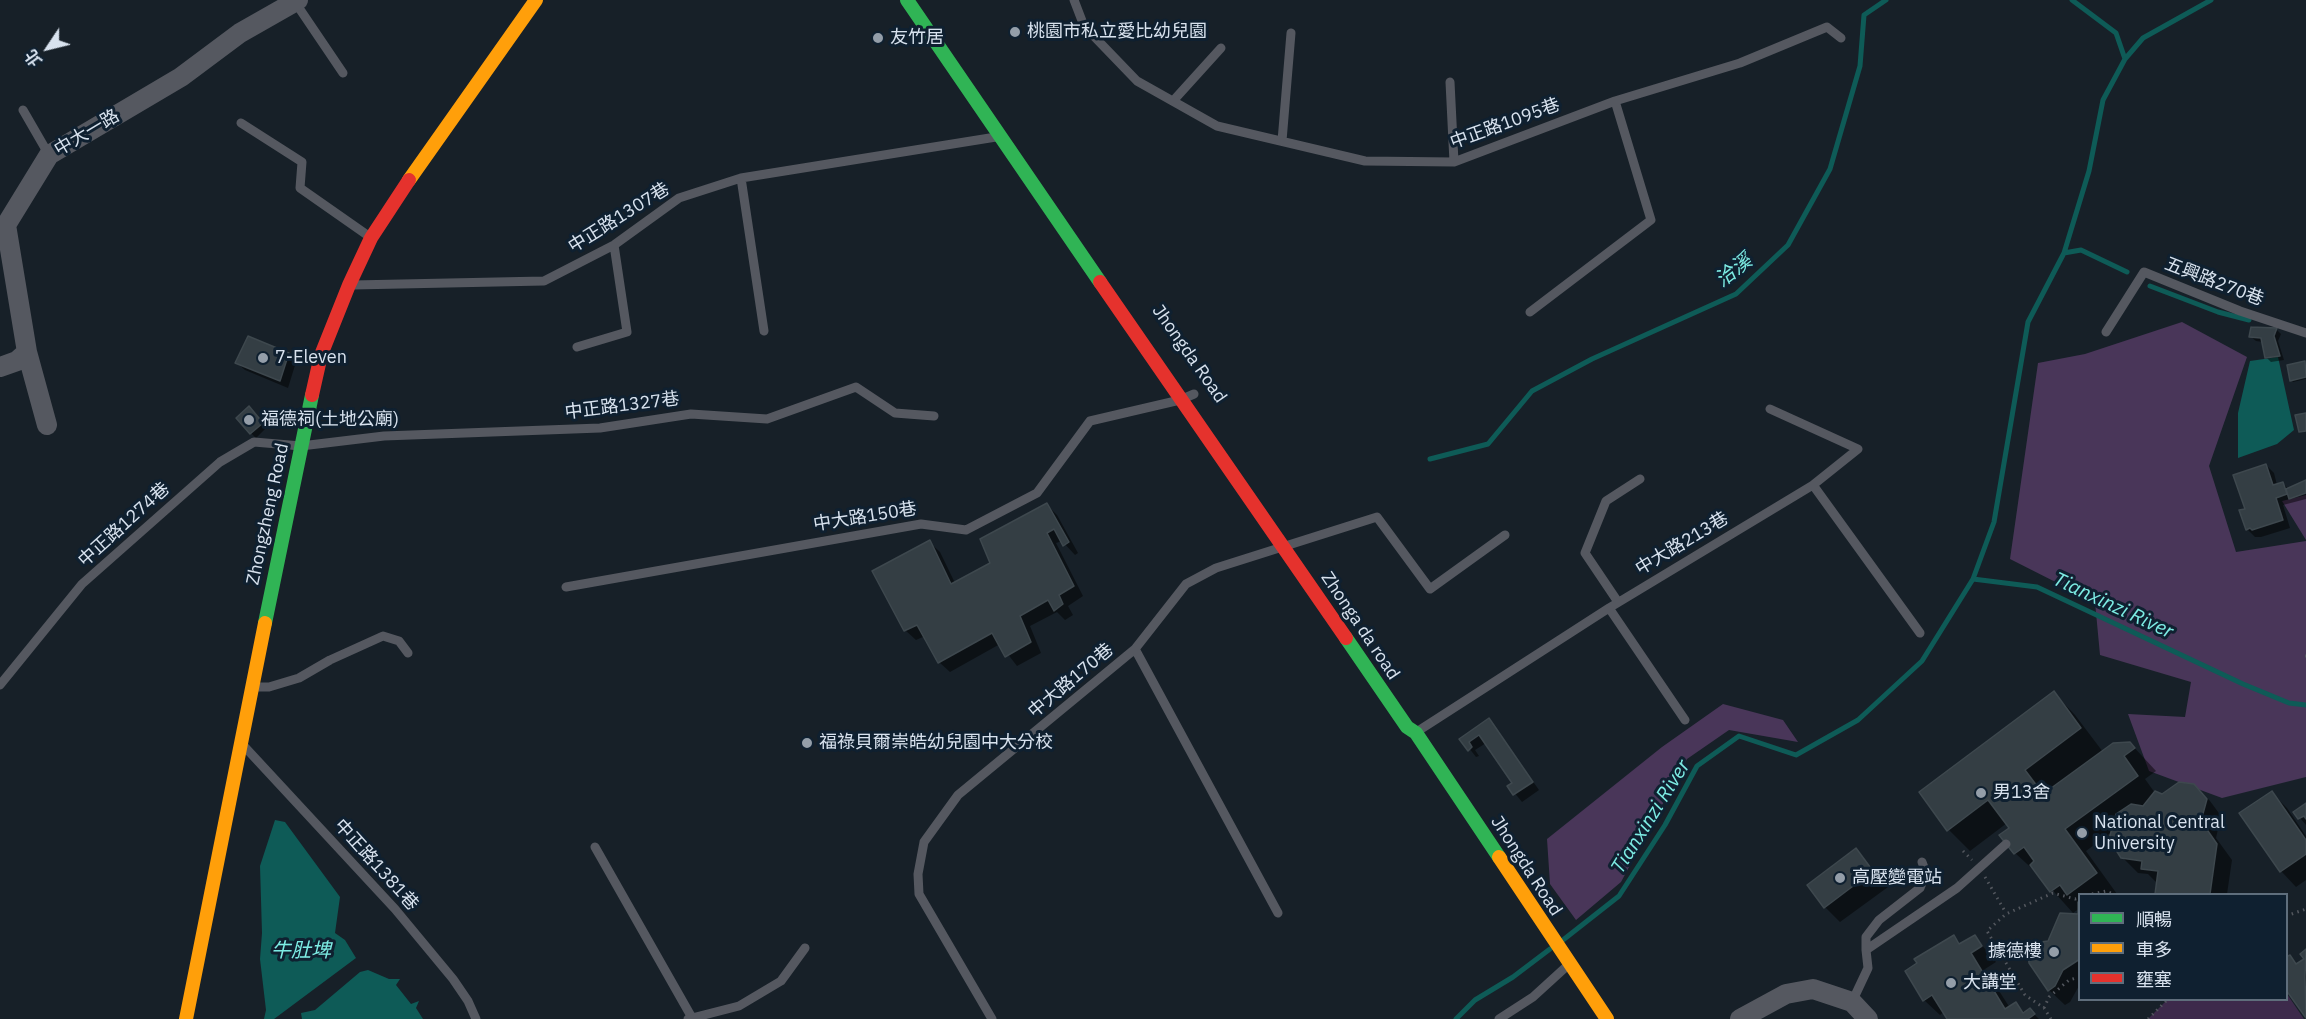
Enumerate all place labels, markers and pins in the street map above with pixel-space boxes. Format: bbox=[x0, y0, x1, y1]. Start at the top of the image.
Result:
place label: 桃園市私立愛比幼兒園 bbox=[1027, 21, 1207, 43]
marker: 桃園市私立愛比幼兒園 bbox=[1008, 25, 1022, 39]
place label: 友竹居 bbox=[890, 27, 944, 49]
marker: 友竹居 bbox=[871, 31, 885, 45]
place label: 7-Eleven bbox=[275, 347, 347, 369]
marker: 7-Eleven bbox=[256, 351, 270, 365]
place label: 福德祠(土地公廟) bbox=[261, 409, 399, 431]
marker: 福德祠(土地公廟) bbox=[242, 413, 256, 427]
place label: 福祿貝爾崇皓幼兒園中大分校 bbox=[819, 732, 1053, 754]
marker: 福祿貝爾崇皓幼兒園中大分校 bbox=[800, 736, 814, 750]
place label: 男13舍 bbox=[1993, 782, 2051, 804]
marker: 男13舍 bbox=[1974, 786, 1988, 800]
place label: National Central University bbox=[2094, 812, 2225, 854]
marker: National Central University bbox=[2075, 826, 2089, 840]
place label: 高壓變電站 bbox=[1852, 867, 1942, 889]
marker: 高壓變電站 bbox=[1833, 871, 1847, 885]
place label: 據德樓 bbox=[1988, 941, 2042, 963]
marker: 據德樓 bbox=[2047, 945, 2061, 959]
place label: 大講堂 bbox=[1963, 972, 2017, 994]
marker: 大講堂 bbox=[1944, 976, 1958, 990]

